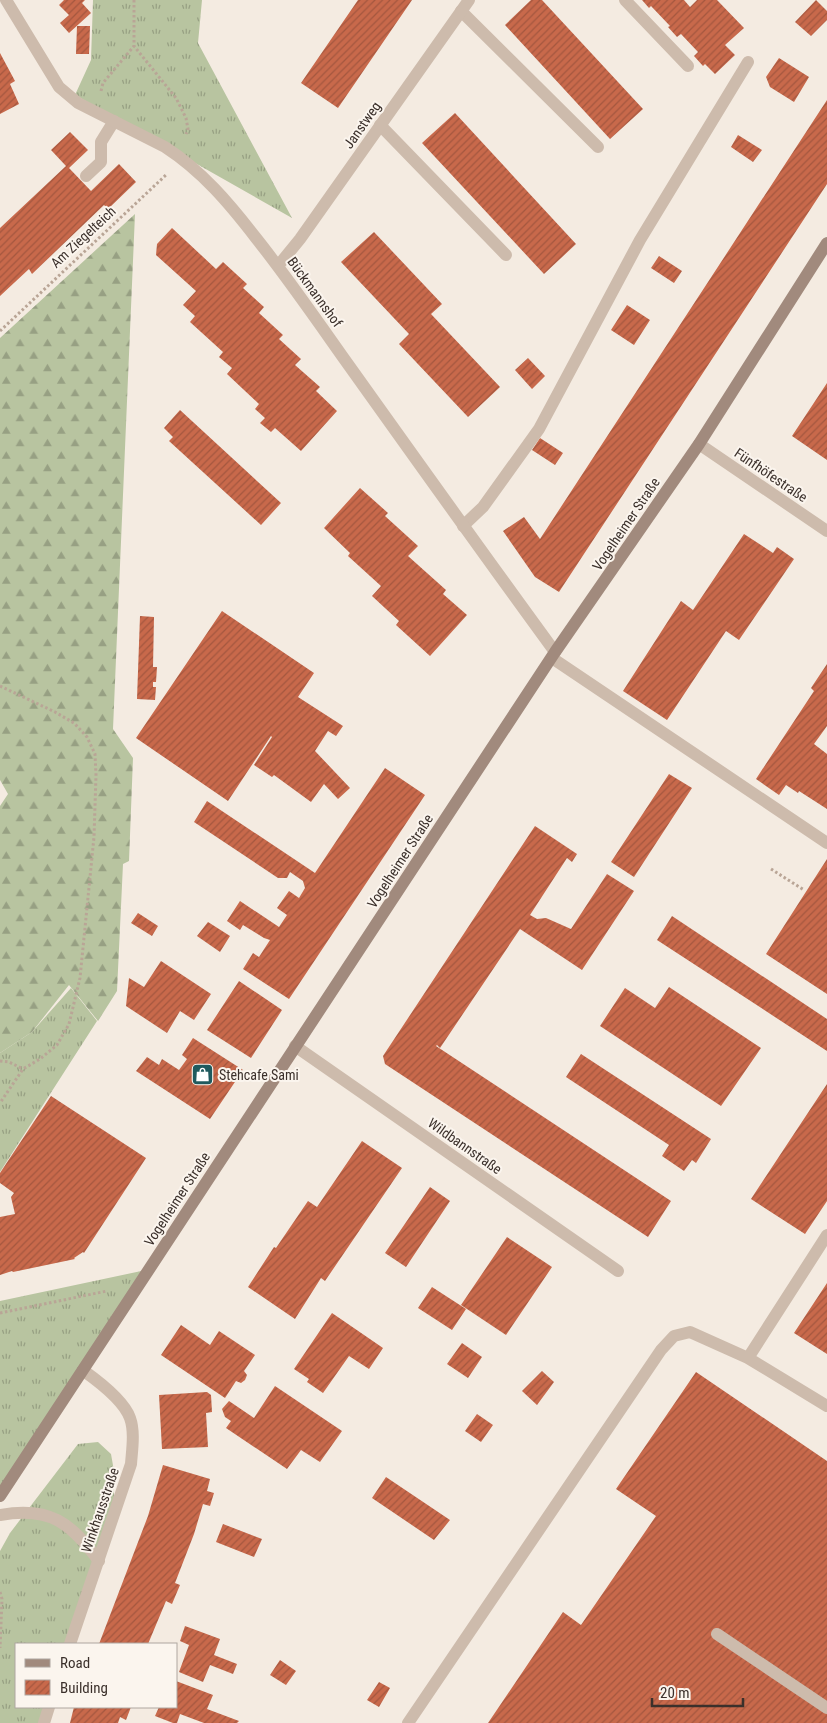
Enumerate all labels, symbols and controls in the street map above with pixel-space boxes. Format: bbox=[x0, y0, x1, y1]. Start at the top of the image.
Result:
street label: Janstweg bbox=[340, 99, 384, 151]
street label: Am Ziegelteich bbox=[47, 203, 119, 271]
street label: Bückmannshof bbox=[284, 254, 346, 331]
street label: Fünfhöfestraße bbox=[732, 445, 811, 505]
street label: Vogelheimer Straße bbox=[589, 474, 663, 573]
street label: Vogelheimer Straße bbox=[364, 811, 436, 911]
shop icon: Stehcafe Sami bbox=[191, 1063, 215, 1087]
place label: Stehcafe Sami bbox=[219, 1067, 299, 1083]
street label: Wildbannstraße bbox=[425, 1115, 505, 1178]
street label: Vogelheimer Straße bbox=[141, 1149, 213, 1249]
street label: Winkhausstraße bbox=[78, 1465, 122, 1555]
legend bbox=[15, 1643, 178, 1708]
text: Road bbox=[60, 1654, 90, 1672]
scale bar bbox=[652, 1676, 743, 1708]
text: Building bbox=[60, 1679, 108, 1697]
text: 20 m bbox=[660, 1684, 690, 1702]

